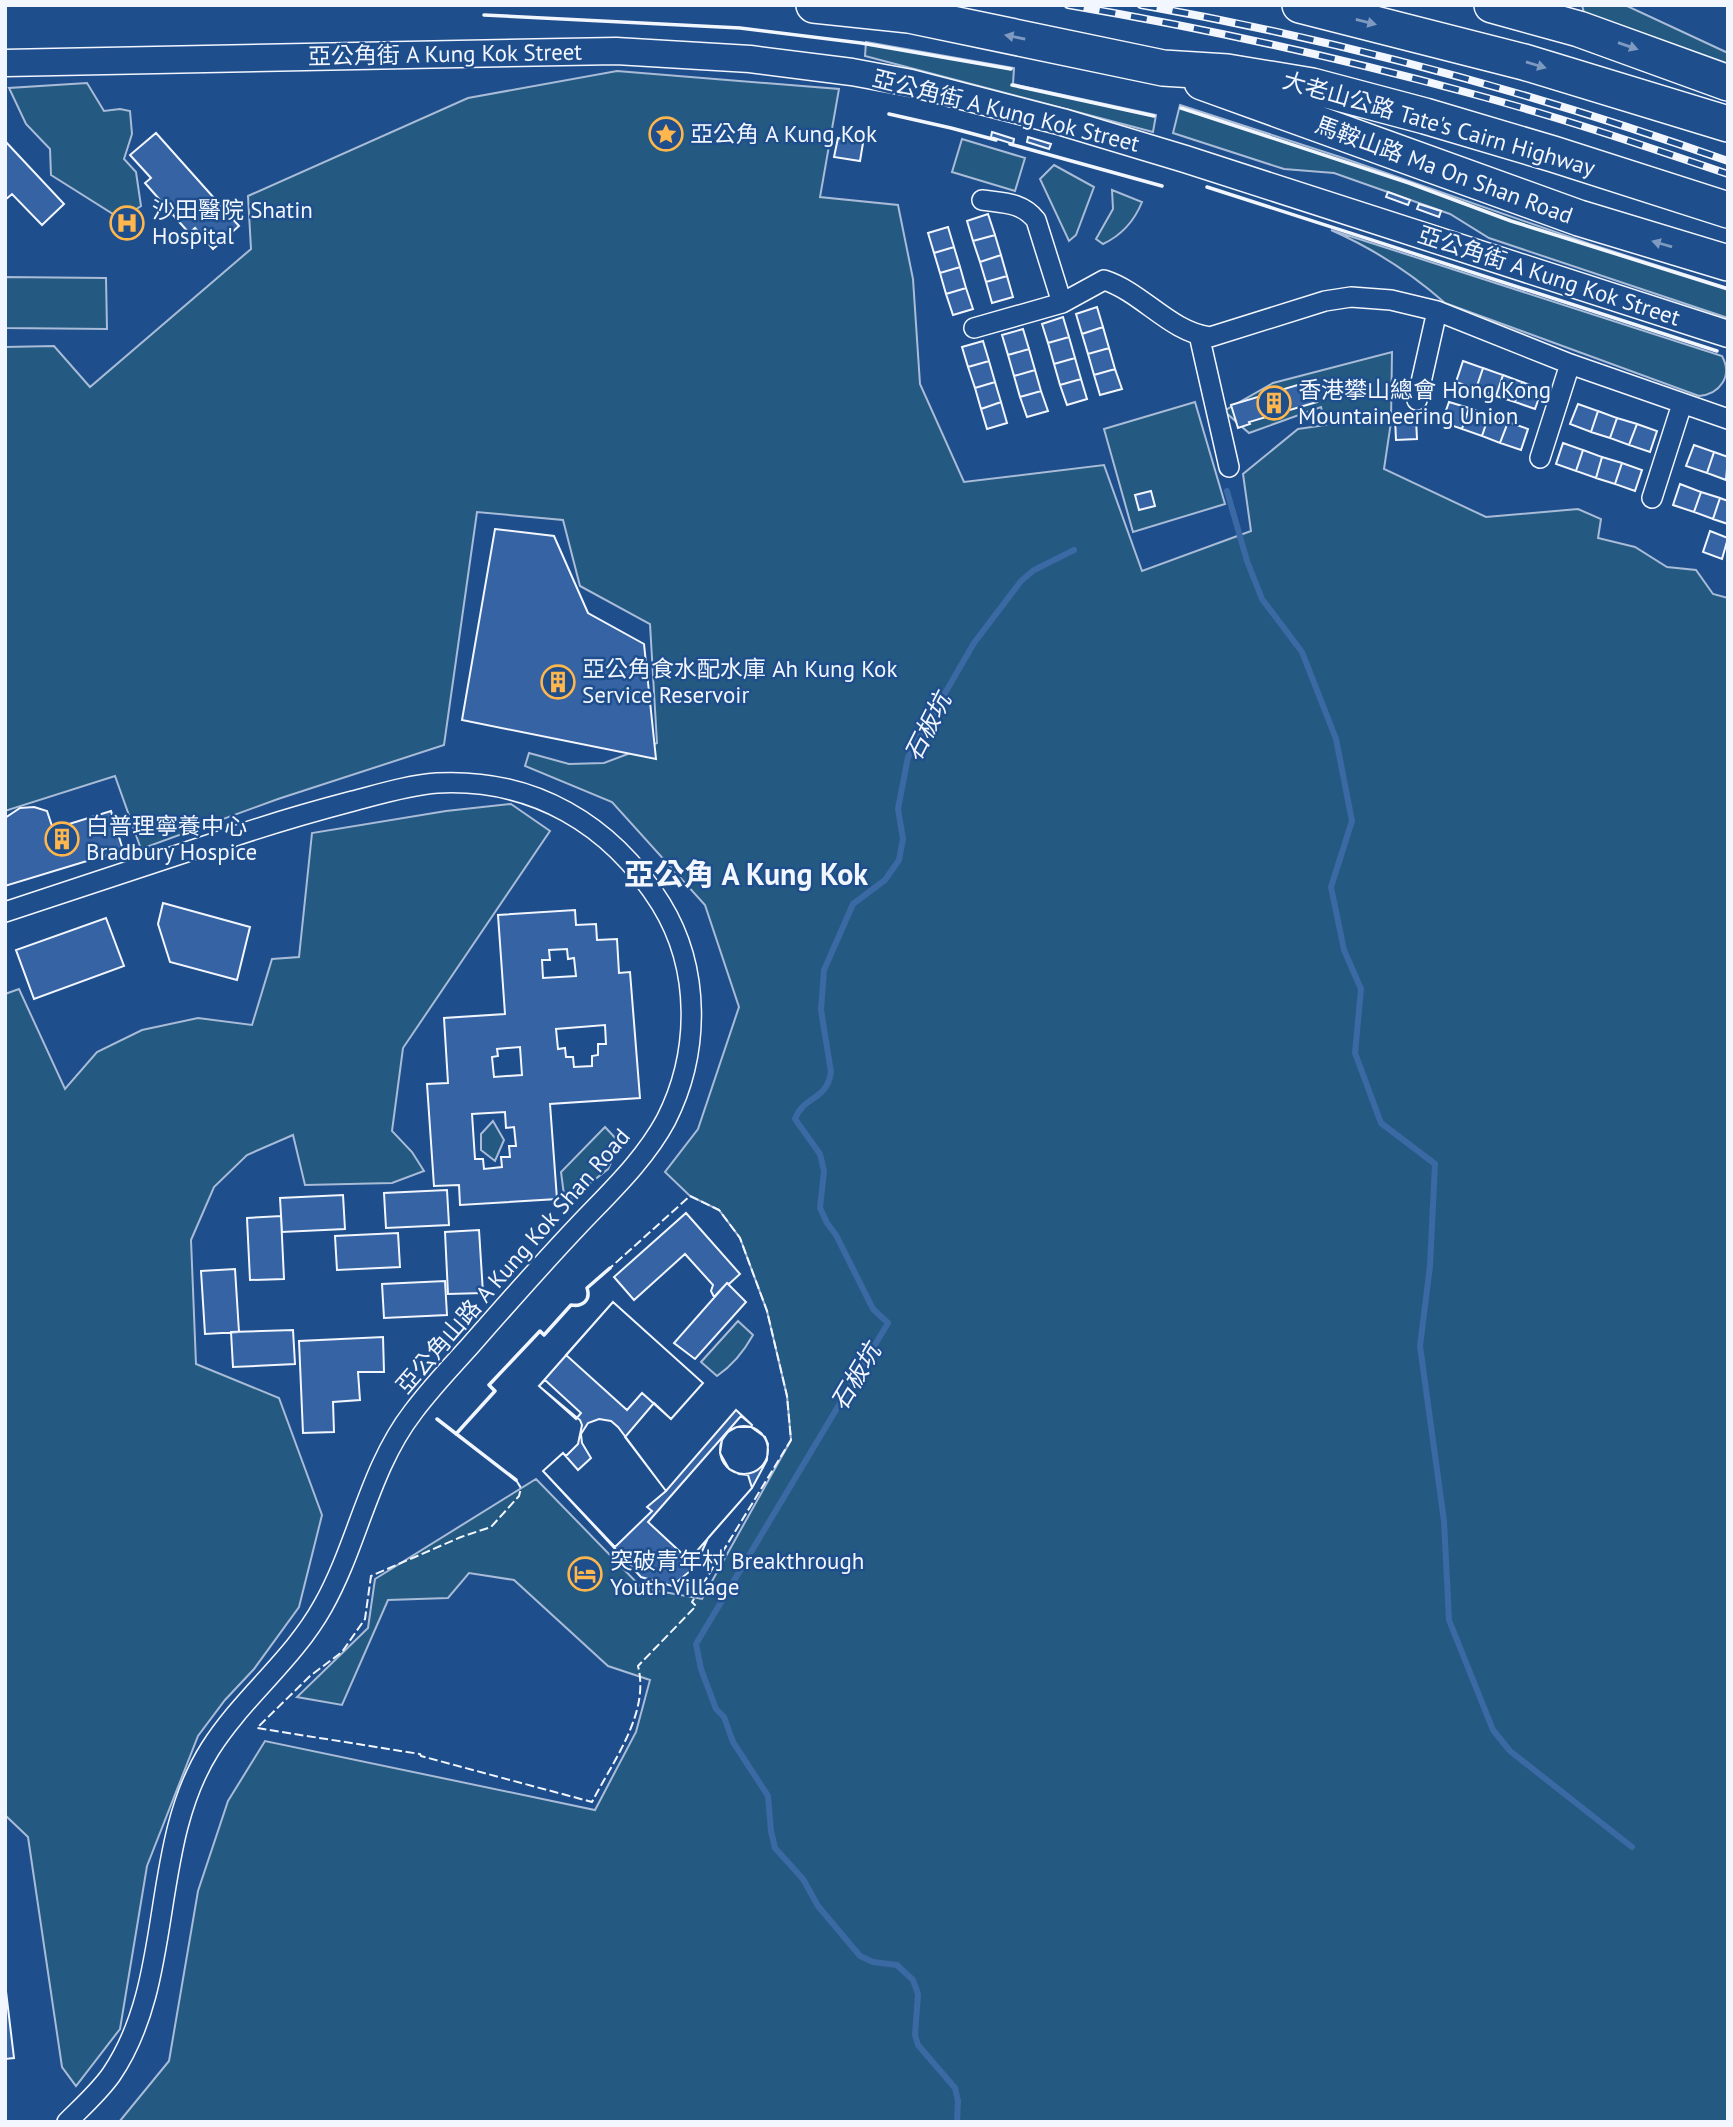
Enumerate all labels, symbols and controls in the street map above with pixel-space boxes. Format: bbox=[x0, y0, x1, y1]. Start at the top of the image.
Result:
one-way arrow bbox=[1355, 16, 1377, 27]
one-way arrow bbox=[1004, 32, 1026, 43]
street label: 亞公角街 A Kung Kok Street bbox=[308, 37, 582, 70]
one-way arrow bbox=[1618, 41, 1639, 52]
one-way arrow bbox=[1526, 61, 1547, 71]
street label: 亞公角街 A Kung Kok Street bbox=[870, 63, 1143, 158]
street label: 大老山公路 Tate's Cairn Highway bbox=[1280, 65, 1599, 182]
street label: 馬鞍山路 Ma On Shan Road bbox=[1311, 109, 1577, 230]
place icon: 亞公角 A Kung Kok bbox=[647, 115, 685, 153]
place label: 亞公角 A Kung Kok bbox=[690, 119, 877, 148]
place label: 沙田醫院 Shatin Hospital bbox=[152, 195, 313, 250]
hospital icon: 沙田醫院 Shatin Hospital bbox=[108, 204, 146, 242]
street label: 亞公角街 A Kung Kok Street bbox=[1414, 219, 1684, 332]
one-way arrow bbox=[1651, 238, 1672, 248]
place label: 香港攀山總會 Hong Kong Mountaineering Union bbox=[1298, 375, 1551, 430]
building icon: 香港攀山總會 Hong Kong Mountaineering Union bbox=[1255, 384, 1293, 422]
place label: 亞公角食水配水庫 Ah Kung Kok Service Reservoir bbox=[582, 654, 897, 709]
building icon: 亞公角食水配水庫 Ah Kung Kok Service Reservoir bbox=[539, 663, 577, 701]
water label: 石板坑 bbox=[897, 685, 959, 766]
place label: 白普理寧養中心 Bradbury Hospice bbox=[86, 811, 257, 866]
building icon: 白普理寧養中心 Bradbury Hospice bbox=[43, 820, 81, 858]
district label: 亞公角 A Kung Kok bbox=[624, 854, 868, 893]
street label: 亞公角山路 A Kung Kok Shan Road bbox=[389, 1122, 636, 1399]
water label: 石板坑 bbox=[824, 1335, 889, 1416]
place label: 突破青年村 Breakthrough Youth Village bbox=[610, 1546, 864, 1601]
hotel icon: 突破青年村 Breakthrough Youth Village bbox=[566, 1555, 604, 1593]

